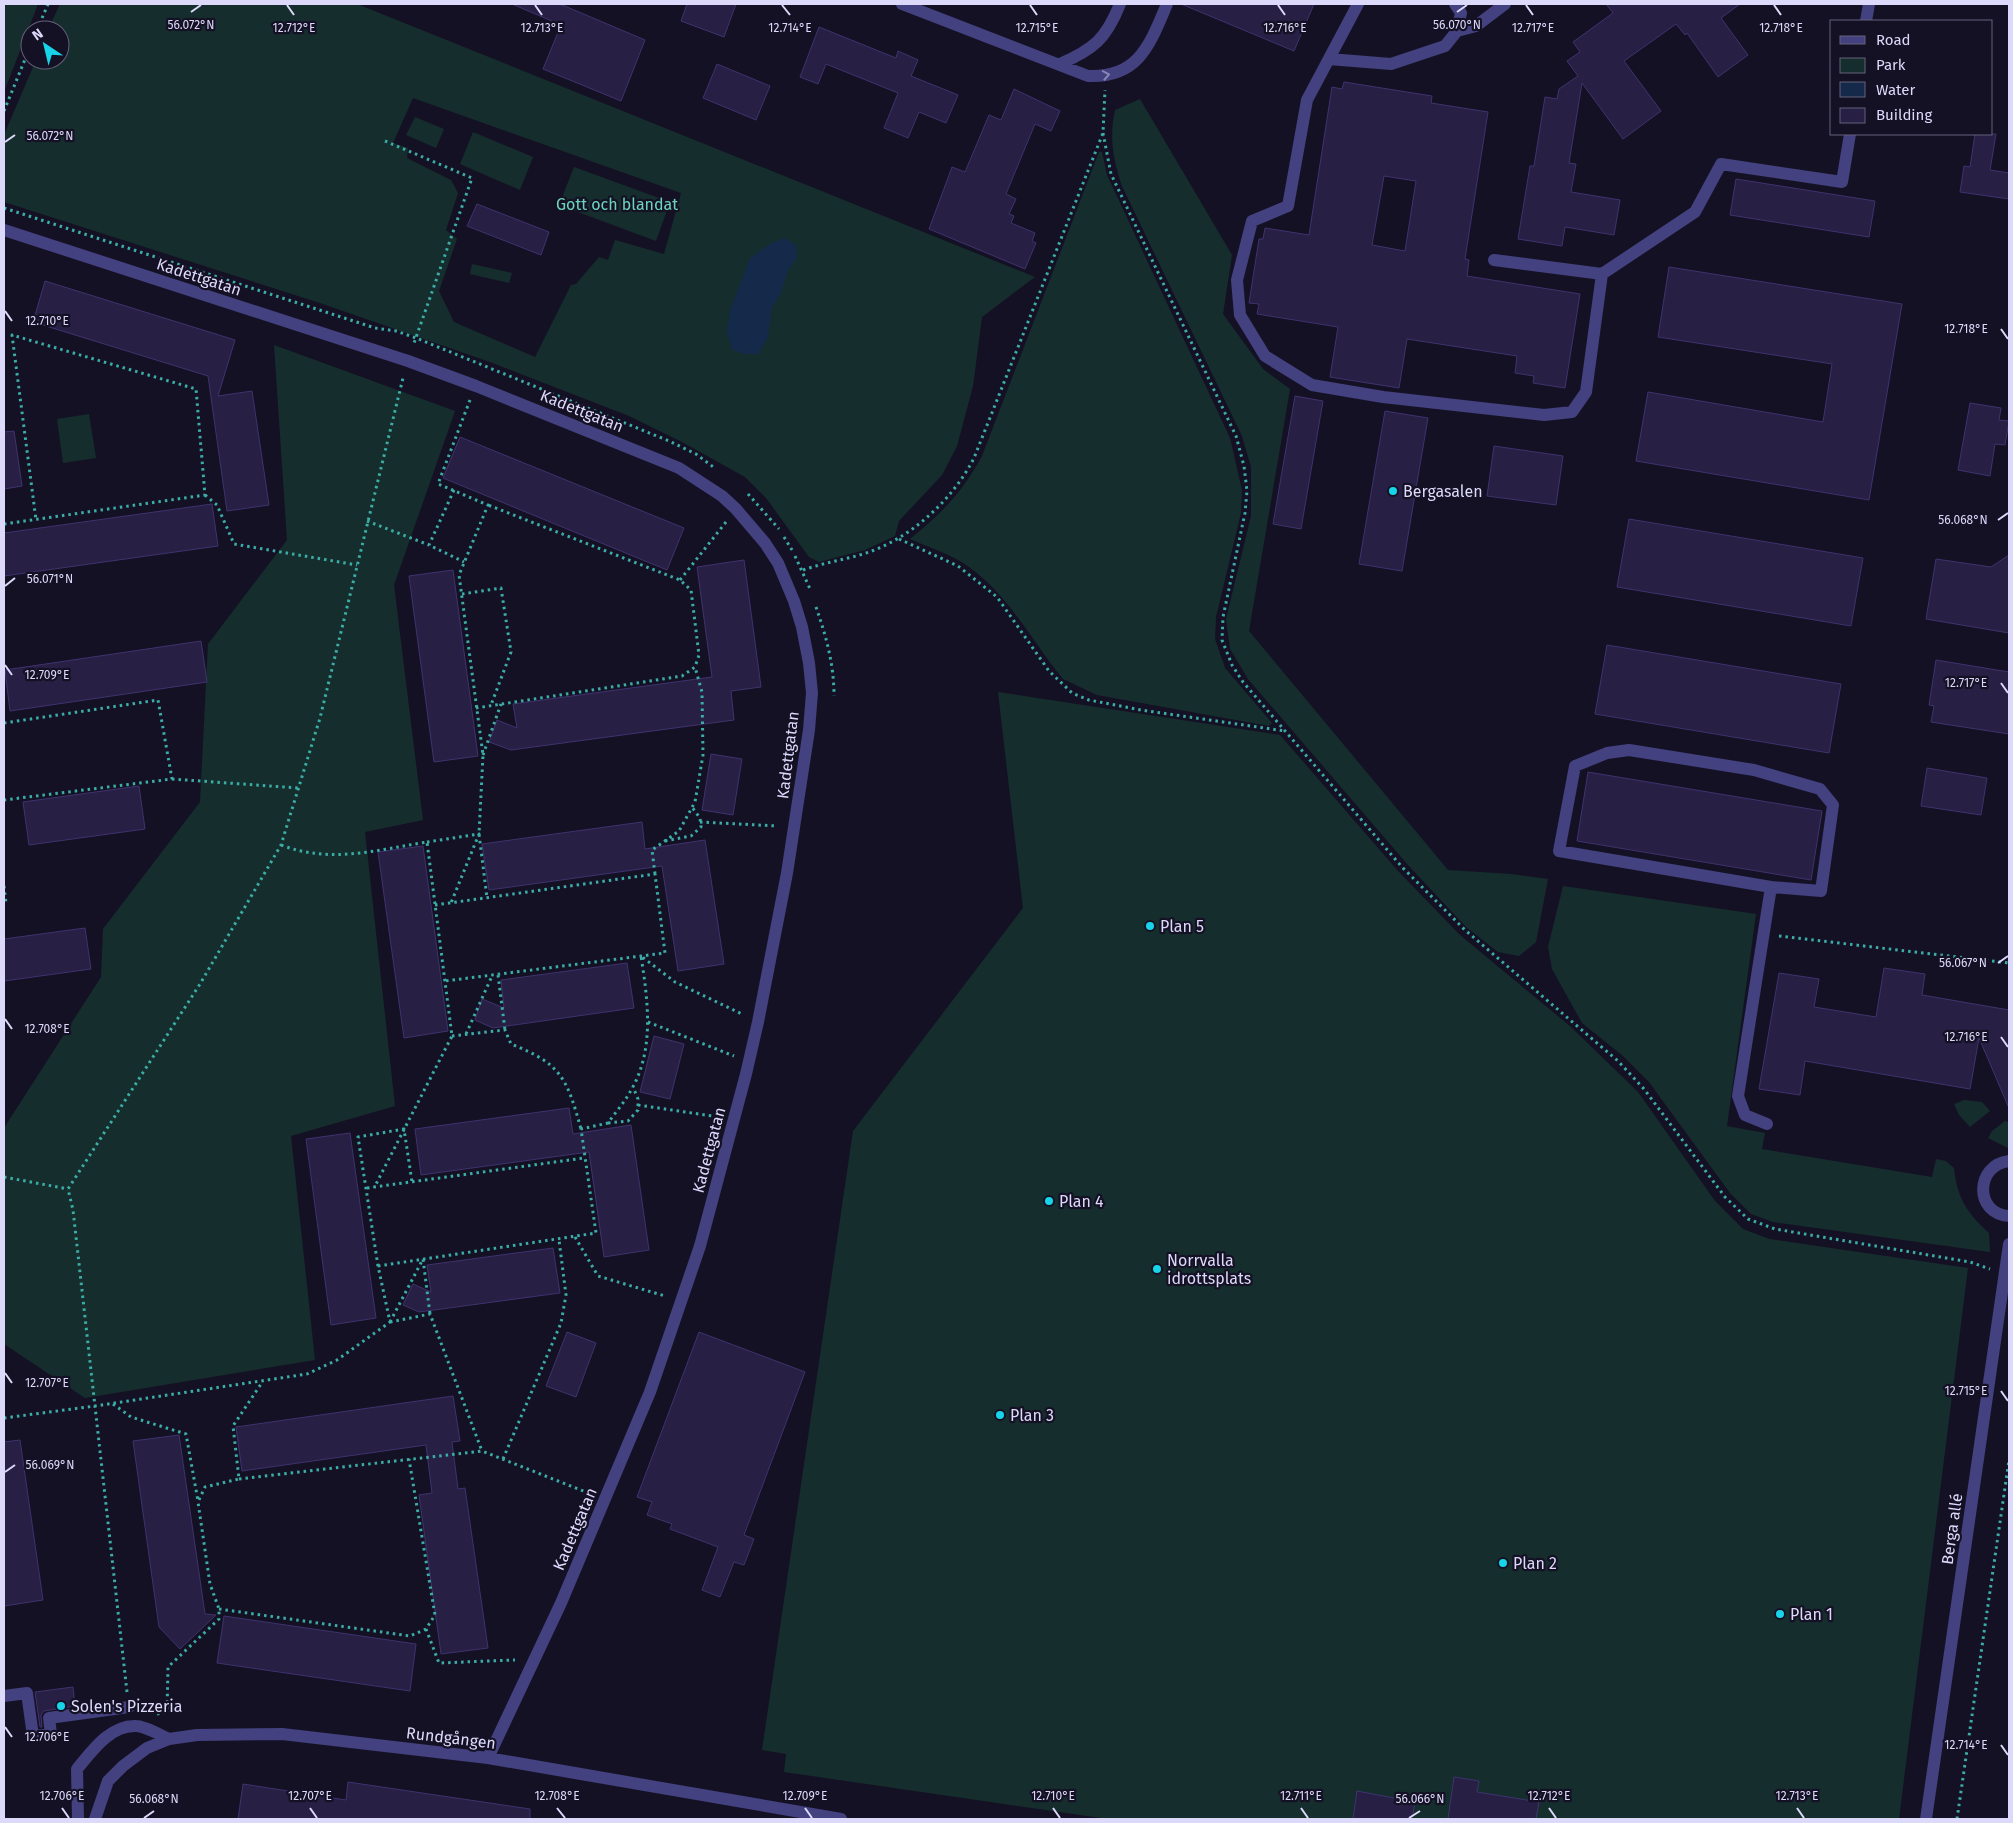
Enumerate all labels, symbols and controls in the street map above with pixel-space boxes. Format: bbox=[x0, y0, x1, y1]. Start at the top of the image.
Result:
text: 56.072°N bbox=[167, 18, 215, 32]
text: 56.070°N bbox=[1433, 18, 1481, 32]
north arrow bbox=[20, 20, 70, 70]
legend bbox=[1830, 20, 1993, 135]
text: 12.712°E bbox=[273, 21, 315, 35]
text: 12.713°E bbox=[520, 21, 564, 35]
text: 12.714°E bbox=[768, 21, 812, 35]
text: 12.715°E bbox=[1016, 21, 1058, 35]
text: 12.716°E bbox=[1263, 21, 1307, 35]
text: 12.717°E bbox=[1512, 21, 1554, 35]
text: 12.718°E bbox=[1759, 21, 1803, 35]
text: N bbox=[29, 25, 47, 44]
text: Road bbox=[1876, 31, 1911, 49]
text: Park bbox=[1876, 56, 1906, 74]
one-way arrow bbox=[1101, 70, 1110, 81]
text: Water bbox=[1876, 81, 1915, 99]
text: Building bbox=[1876, 106, 1932, 124]
text: 56.072°N bbox=[26, 129, 74, 143]
park label: Gott och blandat bbox=[556, 195, 678, 214]
street label: Kadettgatan bbox=[154, 254, 244, 300]
text: 12.710°E bbox=[25, 314, 69, 328]
text: 12.718°E bbox=[1944, 322, 1988, 336]
street label: Kadettgatan bbox=[538, 386, 626, 436]
place label: Bergasalen bbox=[1403, 482, 1483, 501]
marker: Bergasalen bbox=[1387, 485, 1399, 497]
text: 56.068°N bbox=[1938, 513, 1988, 527]
text: 56.071°N bbox=[27, 572, 73, 586]
text: 12.709°E bbox=[25, 668, 69, 682]
text: 12.717°E bbox=[1945, 676, 1987, 690]
street label: Kadettgatan bbox=[773, 710, 803, 800]
place label: Plan 5 bbox=[1160, 917, 1204, 936]
marker: Plan 5 bbox=[1144, 920, 1156, 932]
text: 56.067°N bbox=[1939, 956, 1987, 970]
text: 12.708°E bbox=[24, 1022, 70, 1036]
text: 12.716°E bbox=[1944, 1030, 1988, 1044]
street label: Kadettgatan bbox=[688, 1105, 730, 1195]
place label: Plan 4 bbox=[1059, 1192, 1104, 1211]
marker: Plan 4 bbox=[1043, 1195, 1055, 1207]
place label: Norrvalla idrottsplats bbox=[1167, 1251, 1251, 1288]
marker: Norrvalla idrottsplats bbox=[1151, 1263, 1163, 1275]
text: 12.707°E bbox=[25, 1376, 69, 1390]
text: 12.715°E bbox=[1945, 1384, 1987, 1398]
place label: Plan 3 bbox=[1010, 1406, 1054, 1425]
marker: Plan 3 bbox=[994, 1409, 1006, 1421]
text: 56.069°N bbox=[26, 1458, 74, 1472]
street label: Kadettgatan bbox=[549, 1485, 601, 1573]
street label: Berga allé bbox=[1938, 1492, 1966, 1566]
place label: Plan 2 bbox=[1513, 1554, 1557, 1573]
marker: Plan 2 bbox=[1497, 1557, 1509, 1569]
place label: Plan 1 bbox=[1790, 1605, 1833, 1624]
marker: Plan 1 bbox=[1774, 1608, 1786, 1620]
place label: Solen's Pizzeria bbox=[71, 1697, 182, 1716]
marker: Solen's Pizzeria bbox=[55, 1700, 67, 1712]
street label: Rundgången bbox=[405, 1723, 497, 1753]
text: 12.706°E bbox=[25, 1730, 69, 1744]
text: 12.714°E bbox=[1944, 1738, 1988, 1752]
text: 12.706°E bbox=[40, 1789, 84, 1803]
text: 12.707°E bbox=[288, 1789, 332, 1803]
text: 12.708°E bbox=[534, 1789, 580, 1803]
text: 12.709°E bbox=[783, 1789, 827, 1803]
text: 12.710°E bbox=[1031, 1789, 1075, 1803]
text: 12.711°E bbox=[1280, 1789, 1322, 1803]
text: 12.712°E bbox=[1528, 1789, 1570, 1803]
text: 12.713°E bbox=[1775, 1789, 1819, 1803]
text: 56.068°N bbox=[129, 1792, 179, 1806]
text: 56.066°N bbox=[1396, 1792, 1444, 1806]

